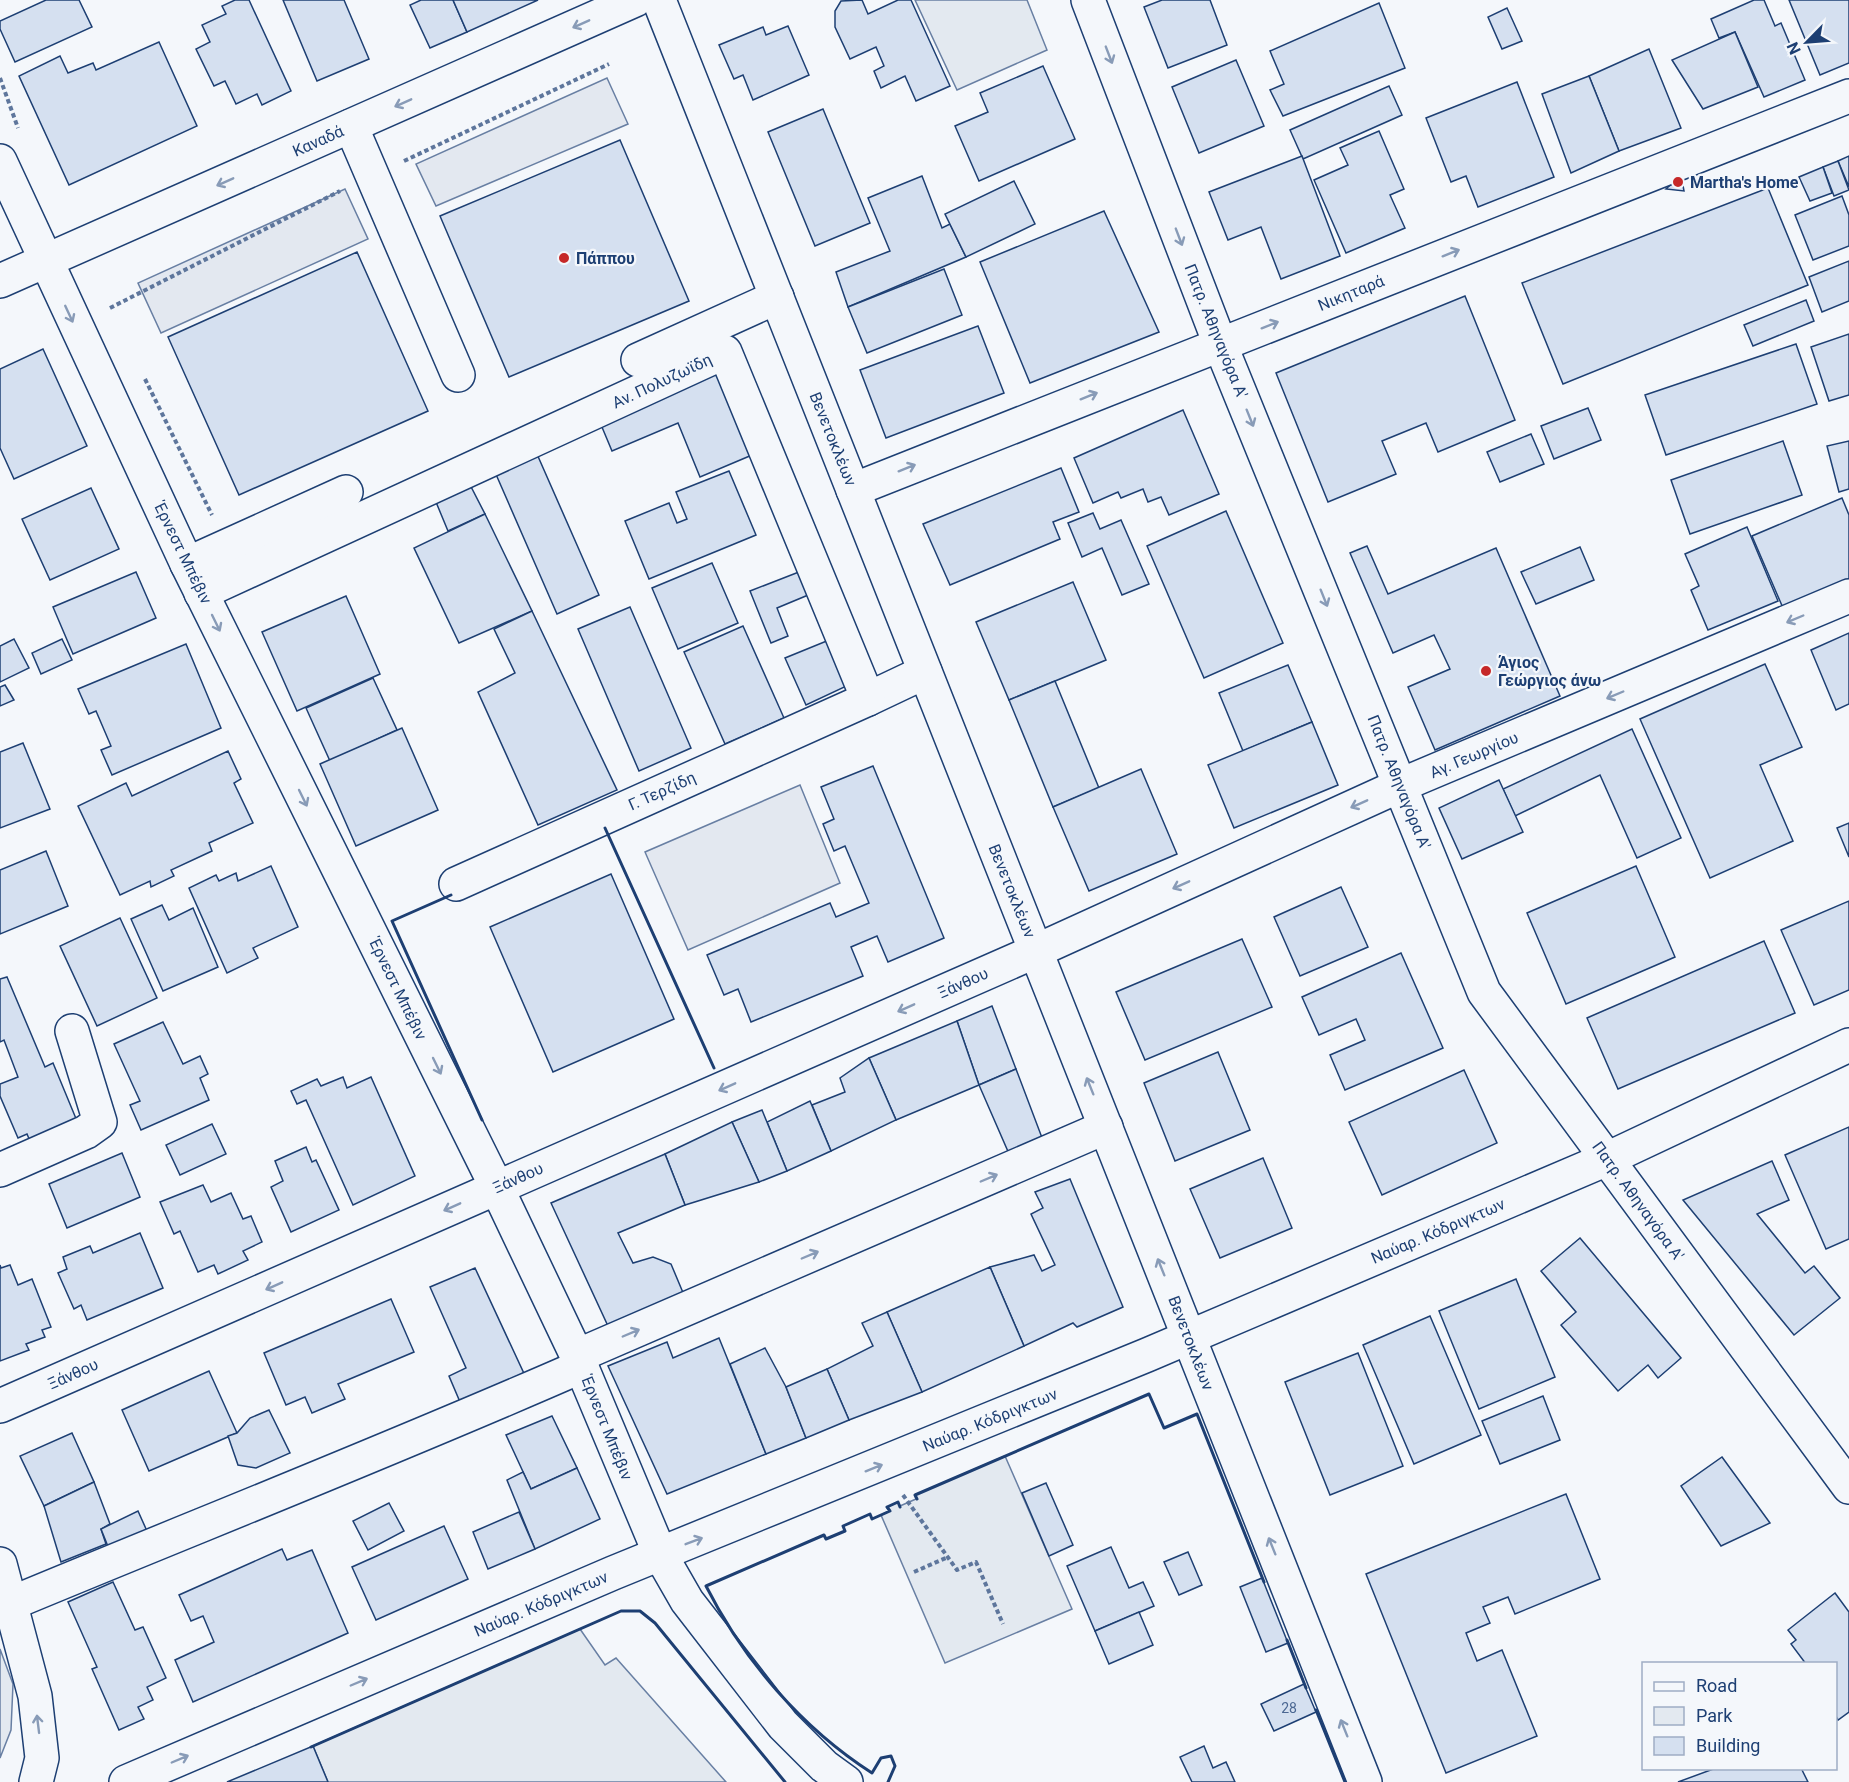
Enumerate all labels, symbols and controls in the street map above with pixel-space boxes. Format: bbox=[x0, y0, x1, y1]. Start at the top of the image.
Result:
north arrow bbox=[1777, 12, 1837, 72]
one-way arrow bbox=[573, 19, 591, 30]
text: N bbox=[1783, 39, 1805, 57]
one-way arrow bbox=[1104, 45, 1115, 63]
one-way arrow bbox=[395, 98, 413, 109]
street label: Καναδά bbox=[290, 121, 346, 161]
place label: Martha's Home bbox=[1690, 173, 1799, 192]
marker: Martha's Home bbox=[1671, 175, 1685, 189]
one-way arrow bbox=[216, 176, 234, 188]
one-way arrow bbox=[1174, 227, 1185, 245]
one-way arrow bbox=[1442, 247, 1460, 258]
place label: Πάππου bbox=[576, 249, 635, 268]
marker: Πάππου bbox=[557, 251, 571, 265]
street label: Πατρ. Αθηναγόρα Α' bbox=[1180, 261, 1252, 401]
street label: Νικηταρά bbox=[1315, 271, 1387, 315]
one-way arrow bbox=[64, 305, 76, 323]
one-way arrow bbox=[1260, 318, 1279, 329]
street label: Αν. Πολυζωϊδη bbox=[609, 350, 715, 412]
street label: Βενετοκλέων bbox=[806, 389, 861, 489]
one-way arrow bbox=[1079, 390, 1098, 401]
one-way arrow bbox=[1245, 408, 1256, 427]
one-way arrow bbox=[898, 462, 916, 473]
street label: Έρνεστ Μπέβιν bbox=[150, 498, 216, 607]
one-way arrow bbox=[1319, 589, 1330, 607]
one-way arrow bbox=[211, 614, 223, 632]
one-way arrow bbox=[1786, 614, 1805, 625]
place label: Άγιος Γεώργιος άνω bbox=[1498, 653, 1601, 690]
marker: Άγιος Γεώργιος άνω bbox=[1479, 664, 1493, 678]
one-way arrow bbox=[1607, 689, 1625, 701]
street label: Πατρ. Αθηναγόρα Α' bbox=[1363, 712, 1435, 852]
street label: Αγ. Γεωργίου bbox=[1427, 728, 1521, 782]
street label: Γ. Τερζίδη bbox=[625, 768, 699, 814]
one-way arrow bbox=[298, 788, 310, 806]
one-way arrow bbox=[1350, 800, 1368, 811]
street label: Βενετοκλέων bbox=[985, 841, 1040, 941]
one-way arrow bbox=[1173, 879, 1191, 891]
street label: Έρνεστ Μπέβιν bbox=[365, 934, 431, 1043]
street label: Ξάνθου bbox=[935, 964, 991, 1002]
one-way arrow bbox=[897, 1003, 915, 1014]
one-way arrow bbox=[431, 1057, 443, 1075]
one-way arrow bbox=[1084, 1077, 1095, 1096]
one-way arrow bbox=[718, 1082, 736, 1093]
street label: Πατρ. Αθηναγόρα Α' bbox=[1588, 1138, 1688, 1264]
street label: Ξάνθου bbox=[490, 1159, 546, 1197]
one-way arrow bbox=[979, 1172, 997, 1183]
street label: Ναύαρ. Κόδριγκτων bbox=[1368, 1194, 1508, 1268]
one-way arrow bbox=[444, 1202, 462, 1213]
one-way arrow bbox=[801, 1249, 819, 1260]
one-way arrow bbox=[1155, 1259, 1166, 1277]
one-way arrow bbox=[265, 1280, 283, 1292]
street label: Βενετοκλέων bbox=[1164, 1293, 1218, 1393]
one-way arrow bbox=[621, 1327, 640, 1338]
street label: Ξάνθου bbox=[45, 1355, 101, 1393]
street label: Έρνεστ Μπέβιν bbox=[577, 1372, 637, 1483]
street label: Ναύαρ. Κόδριγκτων bbox=[920, 1384, 1060, 1456]
one-way arrow bbox=[865, 1462, 883, 1473]
one-way arrow bbox=[684, 1535, 703, 1546]
one-way arrow bbox=[1266, 1538, 1277, 1556]
street label: Ναύαρ. Κόδριγκτων bbox=[471, 1567, 611, 1641]
legend bbox=[1642, 1662, 1837, 1770]
text: Road bbox=[1696, 1675, 1737, 1696]
one-way arrow bbox=[350, 1676, 368, 1687]
house number: 28 bbox=[1281, 1700, 1297, 1716]
text: Park bbox=[1696, 1705, 1733, 1726]
one-way arrow bbox=[32, 1715, 43, 1735]
one-way arrow bbox=[1337, 1719, 1348, 1737]
text: Building bbox=[1696, 1735, 1760, 1756]
one-way arrow bbox=[170, 1753, 189, 1764]

